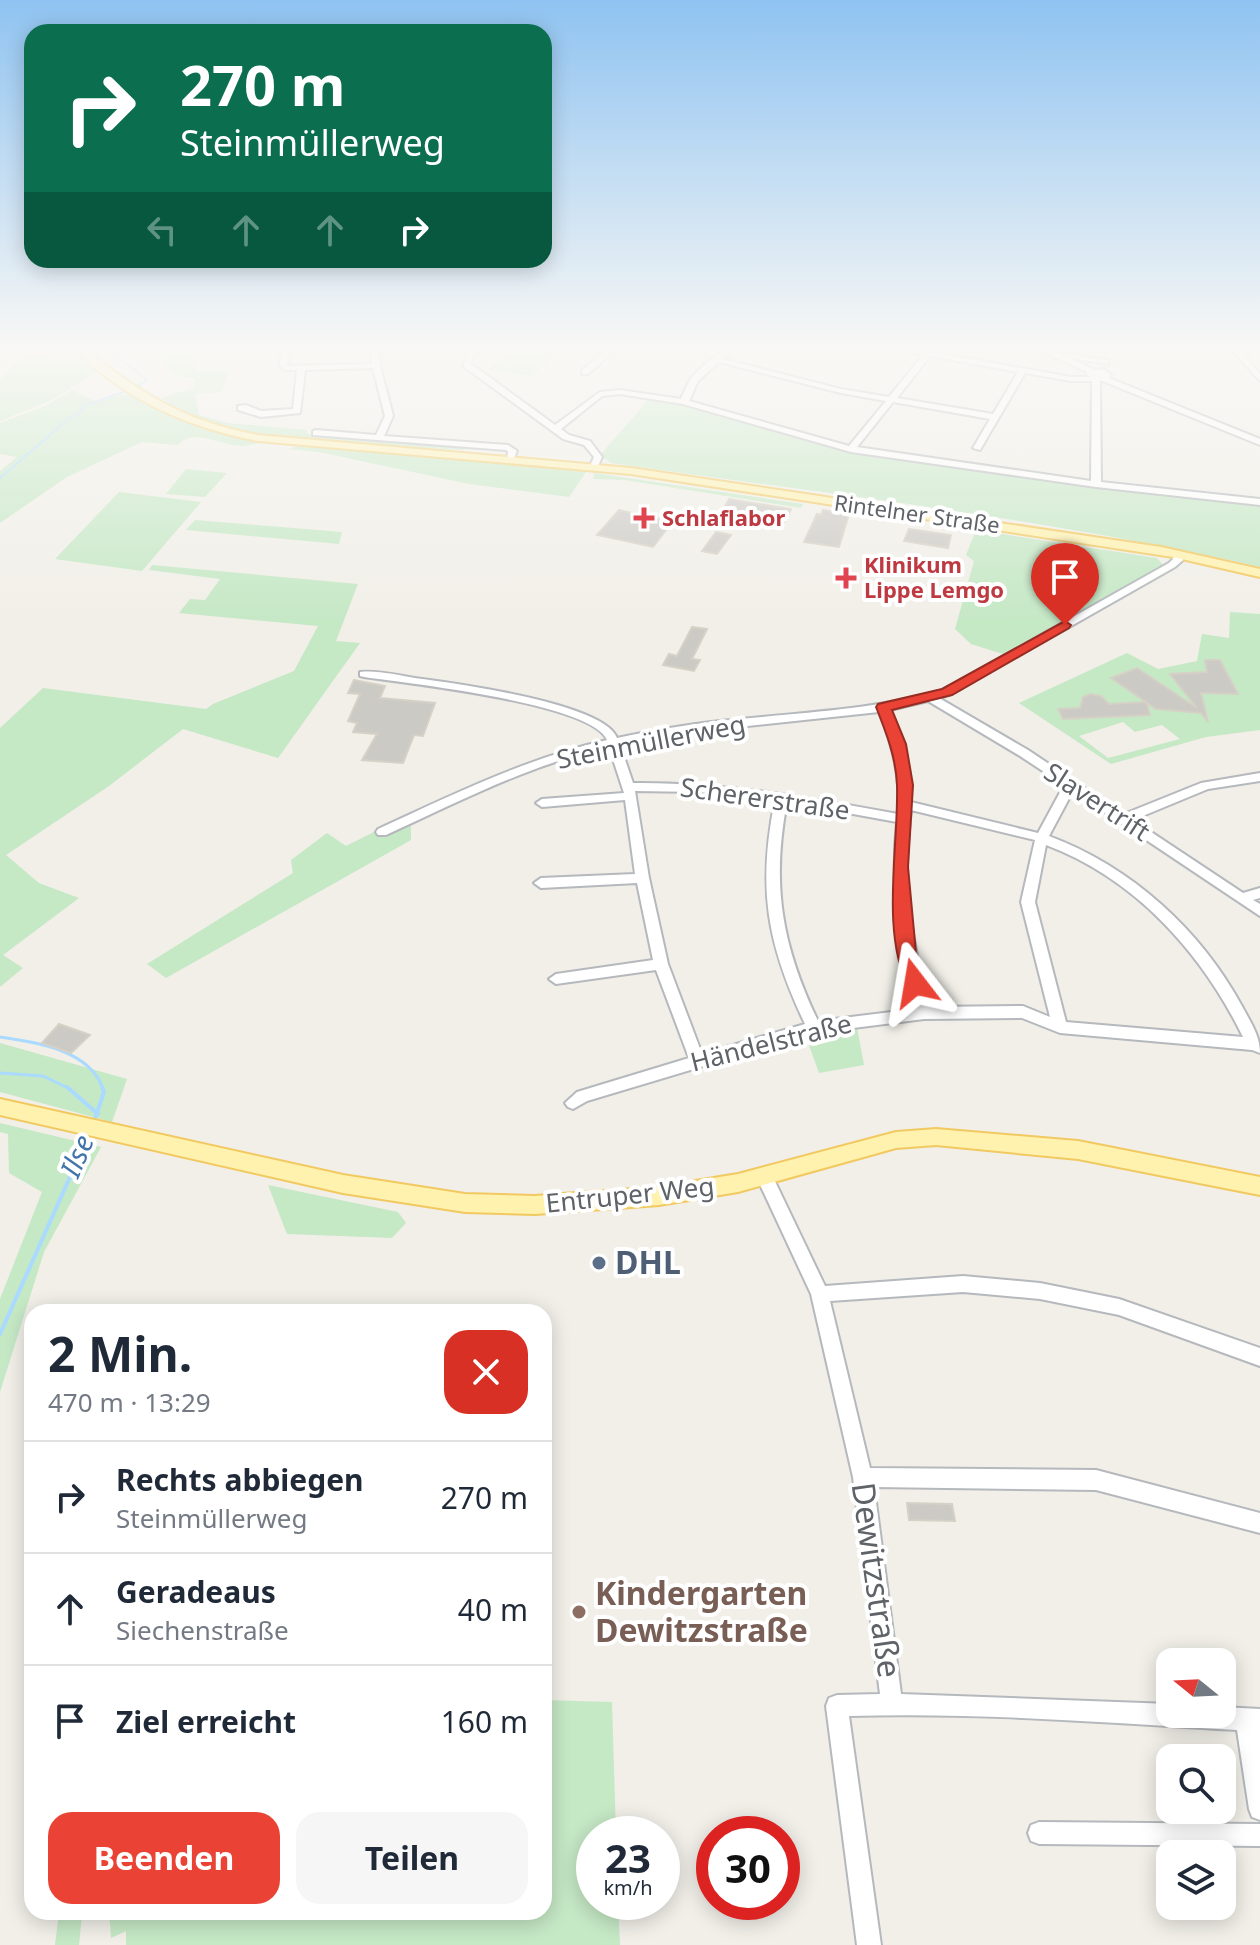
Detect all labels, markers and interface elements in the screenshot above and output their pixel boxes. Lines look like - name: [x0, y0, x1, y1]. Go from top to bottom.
- text: 270 m: [180, 46, 345, 122]
- icon: right: [48, 56, 152, 160]
- text: Steinmüllerweg: [180, 118, 445, 167]
- icon: left: [140, 208, 184, 252]
- icon: ahead: [224, 208, 268, 252]
- icon: ahead: [308, 208, 352, 252]
- icon: right: [392, 208, 436, 252]
- street label: Rintelner Straße: [832, 487, 1002, 539]
- place label: Schlaflabor: [662, 502, 786, 532]
- marker: Schlaflabor: [633, 507, 655, 529]
- pin: [1031, 543, 1099, 625]
- place label: Klinikum Lippe Lemgo: [864, 549, 1004, 604]
- icon: arrive: [1043, 555, 1087, 599]
- marker: Klinikum Lippe Lemgo: [835, 567, 857, 589]
- street label: Steinmüllerweg: [553, 705, 748, 777]
- street label: Slavertrift: [1038, 754, 1157, 849]
- street label: Schererstraße: [678, 768, 852, 828]
- position arrow: [873, 941, 957, 1025]
- street label: Händelstraße: [686, 1005, 855, 1079]
- water label: Ilse: [50, 1129, 102, 1183]
- street label: Entruper Weg: [544, 1167, 716, 1221]
- place label: DHL: [615, 1240, 681, 1283]
- marker: DHL: [590, 1254, 608, 1272]
- text: 2 Min.: [48, 1321, 192, 1386]
- button: close: [444, 1330, 528, 1414]
- text: 470 m · 13:29: [48, 1384, 211, 1420]
- text: Rechts abbiegen: [116, 1459, 364, 1500]
- icon: right: [48, 1475, 92, 1519]
- text: 270 m: [441, 1477, 528, 1518]
- street label: Dewitzstraße: [843, 1480, 912, 1680]
- text: Steinmüllerweg: [116, 1500, 307, 1536]
- text: Geradeaus: [116, 1571, 276, 1612]
- place label: Kindergarten Dewitzstraße: [595, 1571, 808, 1651]
- icon: ahead: [48, 1587, 92, 1631]
- text: 40 m: [458, 1589, 528, 1630]
- marker: Kindergarten Dewitzstraße: [570, 1603, 588, 1621]
- text: Siechenstraße: [116, 1612, 289, 1648]
- north arrow: [1156, 1648, 1236, 1728]
- map controls: [1156, 1648, 1236, 1920]
- icon: arrive: [48, 1699, 92, 1743]
- text: Ziel erreicht: [116, 1701, 296, 1742]
- text: 160 m: [441, 1701, 528, 1742]
- button: search: [1156, 1744, 1236, 1824]
- button: Beenden: [48, 1812, 280, 1904]
- button: Teilen: [296, 1812, 528, 1904]
- speed limit sign: 30: [696, 1816, 800, 1920]
- text: 23: [605, 1830, 651, 1885]
- button: layers: [1156, 1840, 1236, 1920]
- text: km/h: [603, 1874, 653, 1901]

